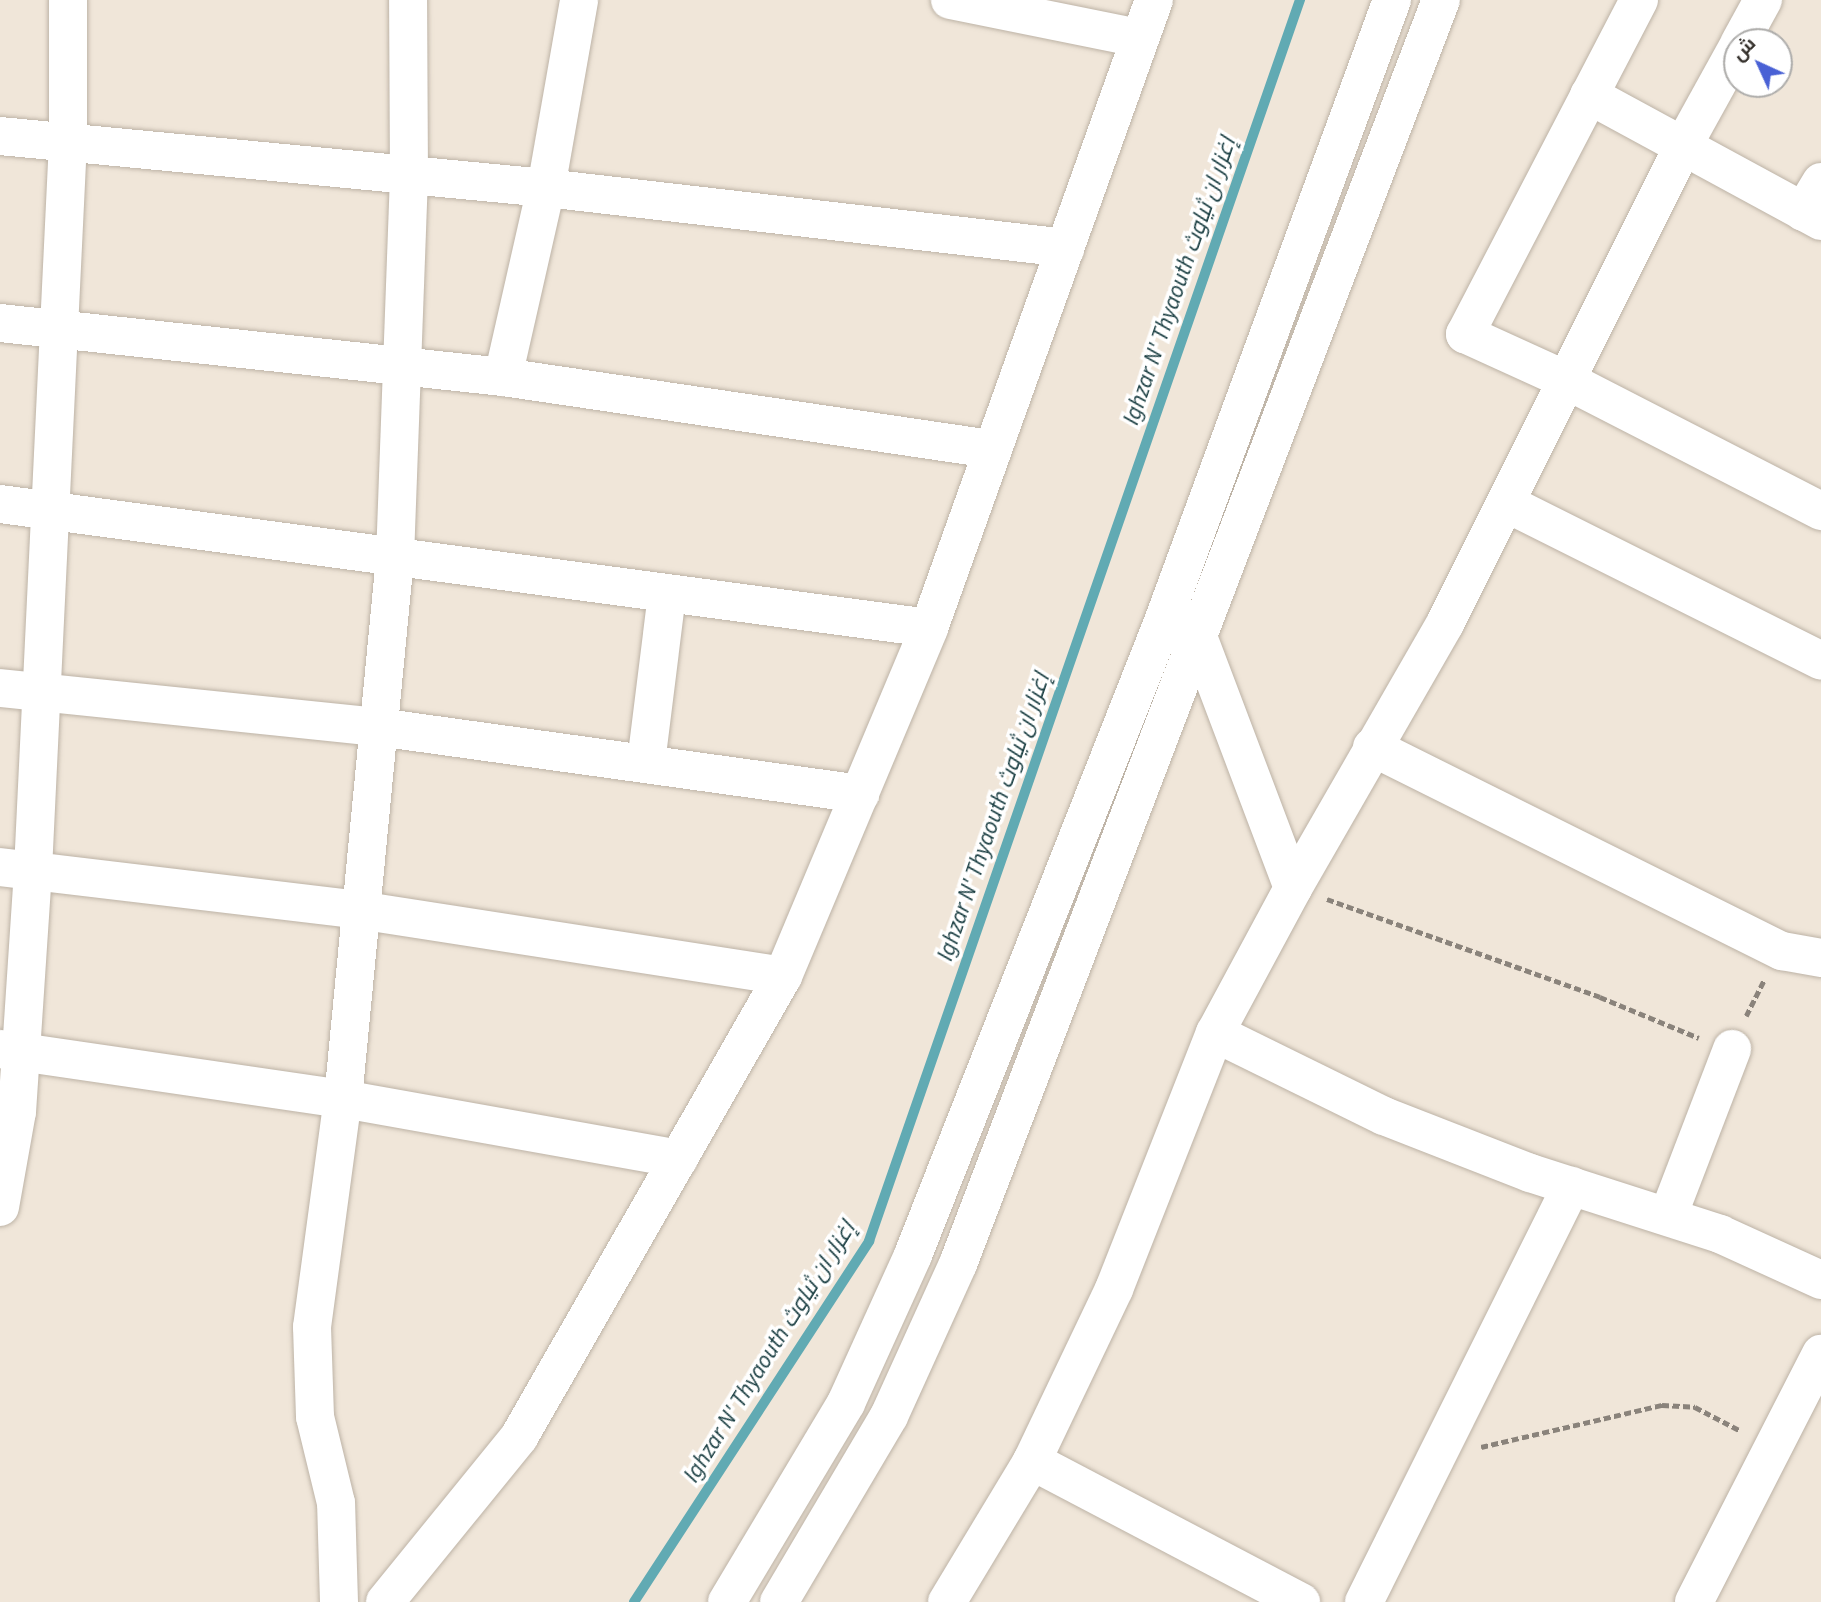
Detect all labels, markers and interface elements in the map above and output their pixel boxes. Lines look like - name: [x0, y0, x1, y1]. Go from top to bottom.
- north arrow: [1723, 28, 1793, 98]
- text: ش: [1726, 31, 1762, 67]
- water label: Ighzar N' Thyaouth إغزار ان ثياوث: [1118, 133, 1242, 429]
- water label: Ighzar N' Thyaouth إغزار ان ثياوث: [932, 669, 1056, 965]
- water label: Ighzar N' Thyaouth إغزار ان ثياوث: [678, 1216, 862, 1488]

